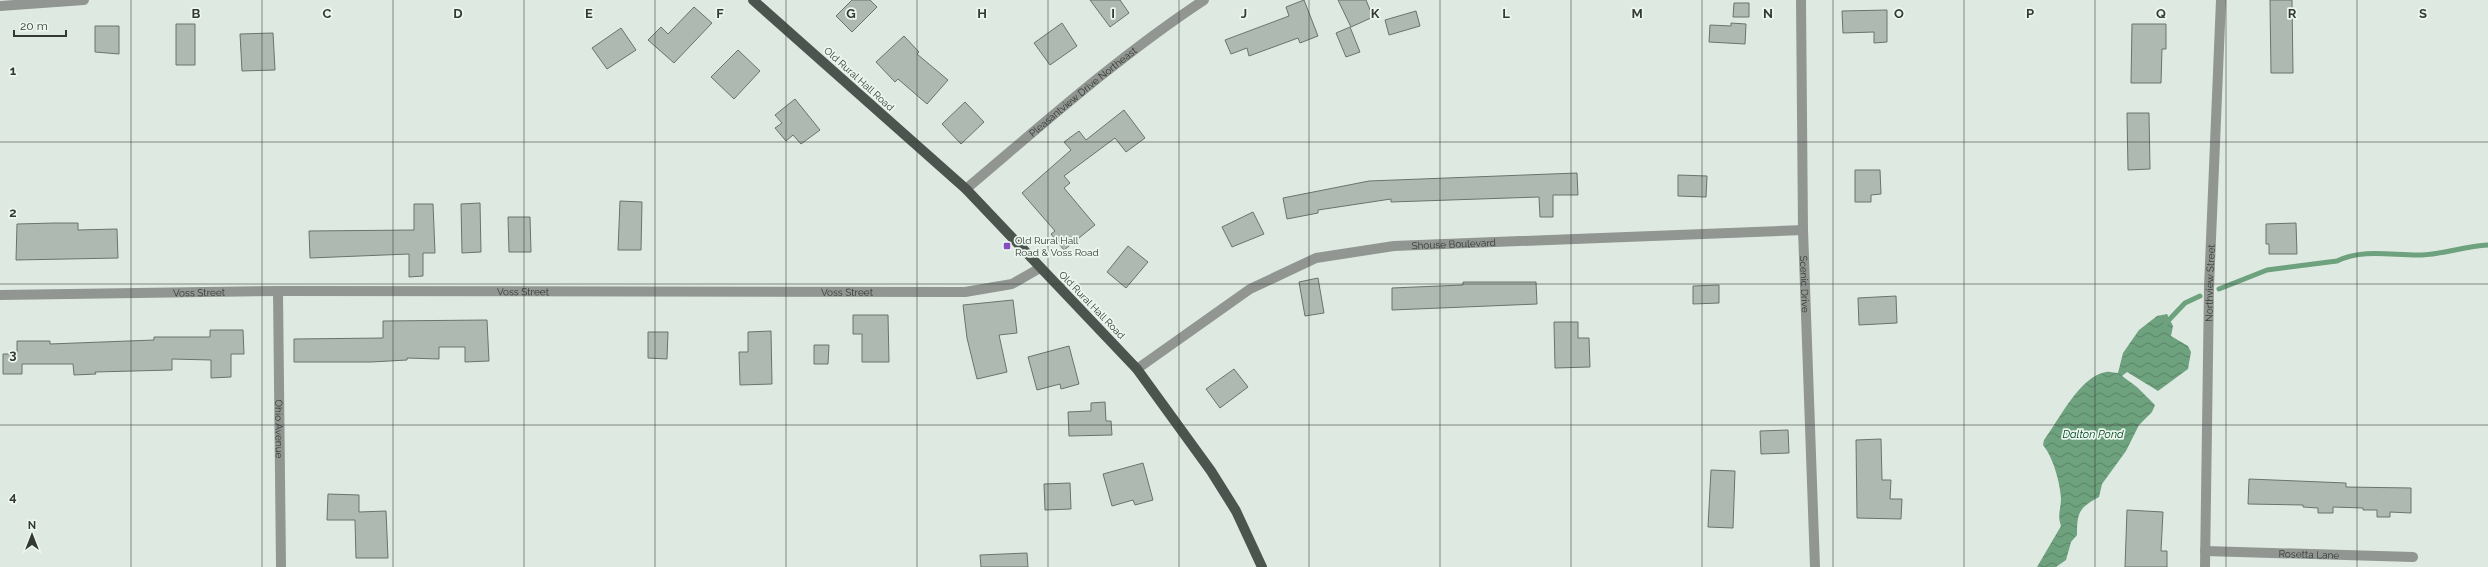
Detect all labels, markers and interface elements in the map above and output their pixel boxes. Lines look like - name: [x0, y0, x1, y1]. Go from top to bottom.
- text: B: [192, 6, 201, 21]
- text: C: [323, 6, 332, 21]
- text: D: [453, 6, 463, 21]
- text: E: [585, 6, 593, 21]
- text: F: [716, 6, 724, 21]
- text: G: [846, 6, 856, 21]
- text: H: [977, 6, 987, 21]
- text: I: [1111, 6, 1115, 21]
- text: J: [1241, 6, 1247, 21]
- text: K: [1371, 6, 1380, 21]
- text: L: [1502, 6, 1510, 21]
- text: M: [1631, 6, 1643, 21]
- text: N: [1763, 6, 1773, 21]
- text: O: [1894, 6, 1904, 21]
- text: P: [2026, 6, 2034, 21]
- text: Q: [2156, 6, 2166, 21]
- text: R: [2288, 6, 2297, 21]
- text: S: [2419, 6, 2427, 21]
- scale bar: [14, 12, 66, 38]
- text: 20 m: [20, 19, 48, 33]
- street label: Pleasantview Drive Northeast: [1027, 44, 1139, 139]
- street label: Old Rural Hall Road: [822, 45, 896, 113]
- text: 1: [10, 63, 17, 78]
- text: 2: [9, 205, 17, 220]
- place label: Old Rural Hall Road & Voss Road: [1015, 235, 1099, 258]
- street label: Shouse Boulevard: [1411, 237, 1496, 251]
- marker: Old Rural Hall Road & Voss Road: [1002, 241, 1012, 251]
- street label: Northview Street: [2203, 243, 2216, 322]
- street label: Scenic Drive: [1798, 255, 1811, 313]
- street label: Old Rural Hall Road: [1057, 269, 1127, 341]
- street label: Voss Street: [173, 286, 226, 298]
- street label: Voss Street: [497, 286, 550, 297]
- street label: Voss Street: [821, 286, 874, 297]
- text: 3: [9, 347, 17, 362]
- street label: Ohio Avenue: [274, 399, 285, 459]
- water label: Dalton Pond: [2062, 428, 2124, 441]
- text: 4: [9, 489, 17, 504]
- north arrow: [12, 515, 52, 555]
- text: N: [28, 519, 36, 532]
- street label: Rosetta Lane: [2278, 548, 2340, 560]

